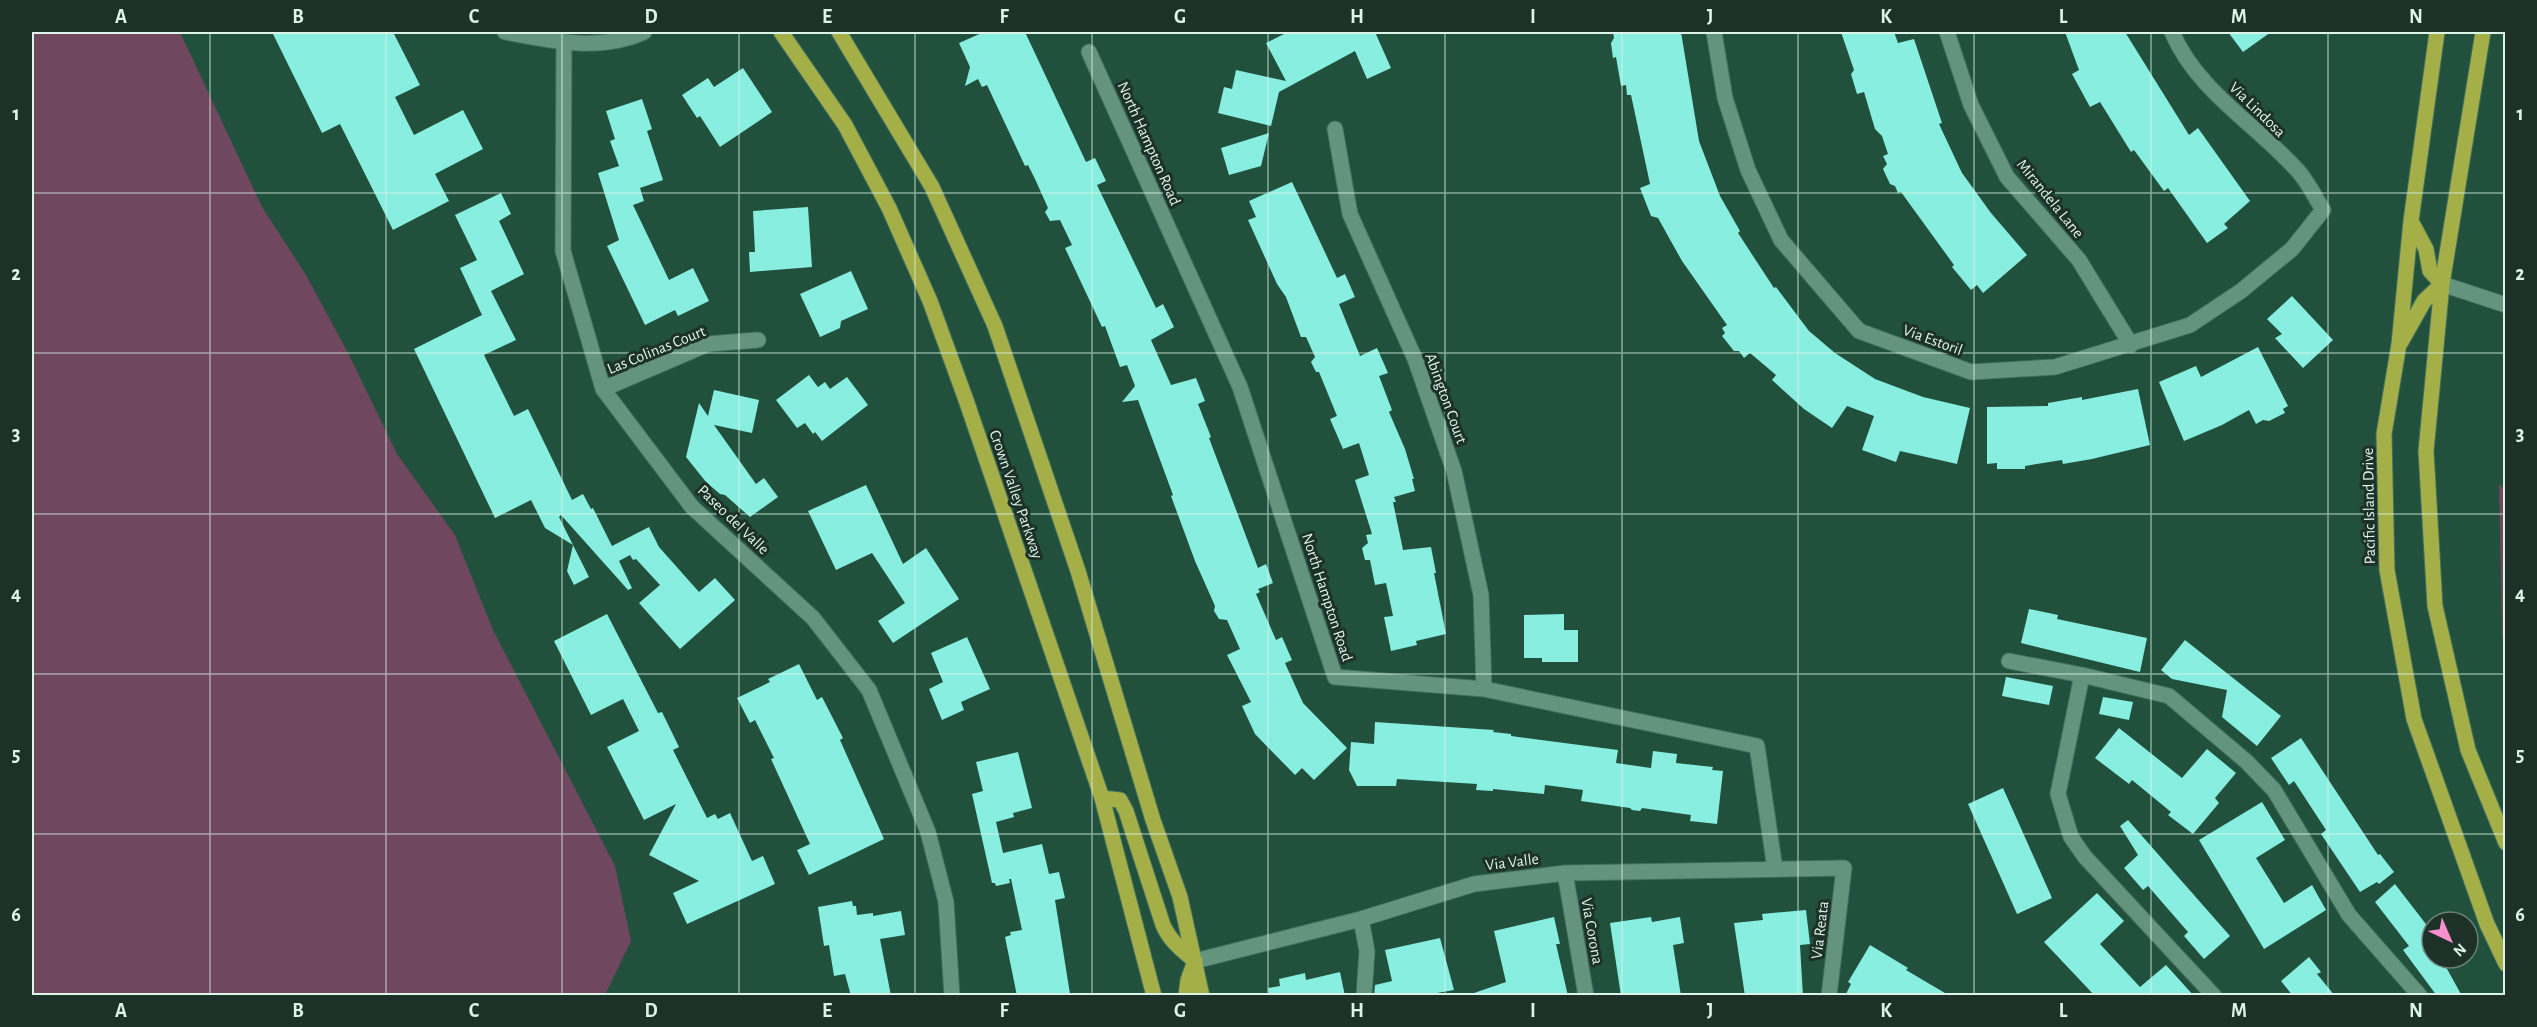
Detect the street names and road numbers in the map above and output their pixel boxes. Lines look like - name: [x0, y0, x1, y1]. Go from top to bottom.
- street label: North Hampton Road: [1115, 79, 1184, 208]
- street label: Via Lindosa: [2226, 79, 2288, 140]
- street label: Mirandela Lane: [2014, 156, 2087, 241]
- street label: Via Estoril: [1901, 322, 1965, 358]
- street label: Las Colinas Court: [605, 323, 708, 377]
- street label: Abington Court: [1422, 351, 1470, 446]
- street label: Crown Valley Parkway: [986, 428, 1046, 561]
- street label: Pacific Island Drive: [2360, 448, 2378, 564]
- street label: Paseo del Valle: [695, 482, 772, 557]
- street label: North Hampton Road: [1299, 531, 1355, 663]
- street label: Via Valle: [1484, 851, 1540, 873]
- street label: Via Corona: [1578, 897, 1606, 966]
- street label: Via Reata: [1808, 900, 1831, 960]

